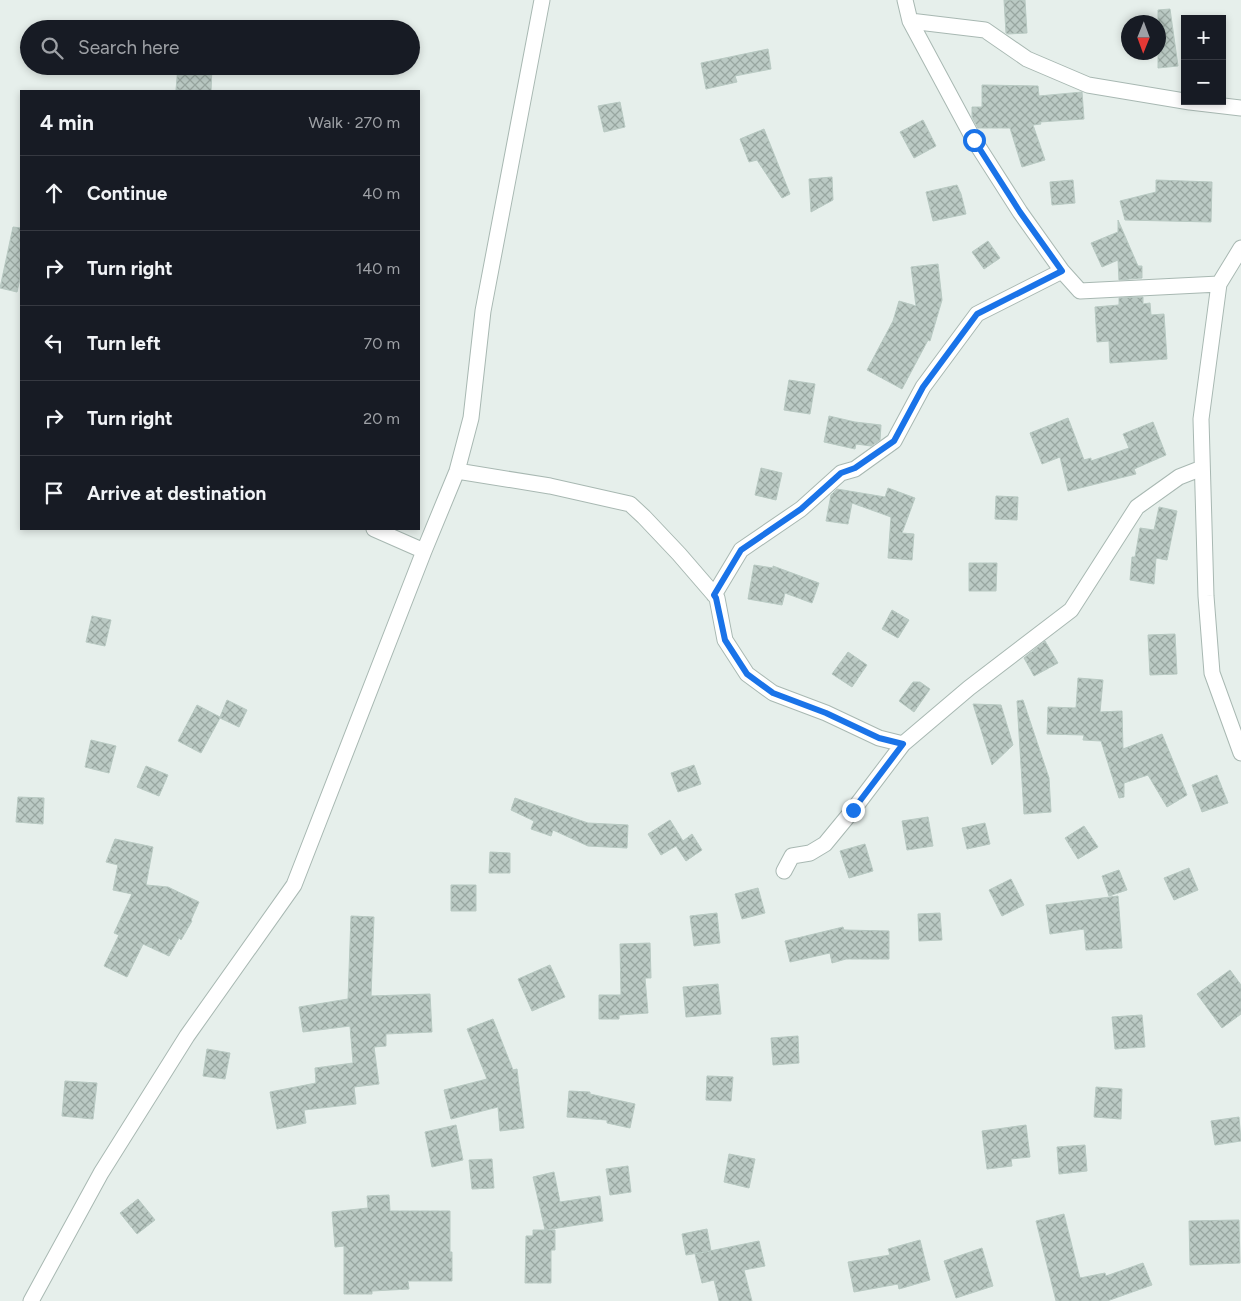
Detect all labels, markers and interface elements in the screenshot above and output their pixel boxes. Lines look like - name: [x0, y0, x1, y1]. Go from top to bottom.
- north arrow: [1121, 15, 1166, 60]
- map controls: [1181, 15, 1226, 105]
- button: +: [1181, 15, 1226, 60]
- search box: [20, 20, 420, 75]
- icon: search: [38, 34, 66, 62]
- text: Search here: [78, 36, 180, 59]
- button: −: [1181, 60, 1226, 105]
- text: 4 min: [40, 110, 94, 135]
- text: Walk · 270 m: [309, 113, 400, 132]
- route start: [963, 129, 986, 152]
- icon: ahead: [40, 179, 68, 207]
- text: Continue: [87, 182, 167, 205]
- text: 40 m: [362, 184, 400, 203]
- icon: right: [40, 254, 68, 282]
- text: Turn right: [87, 257, 173, 280]
- text: 140 m: [356, 259, 400, 278]
- icon: left: [40, 329, 68, 357]
- text: Turn left: [87, 332, 161, 355]
- text: 70 m: [364, 334, 400, 353]
- icon: right: [40, 404, 68, 432]
- text: Turn right: [87, 407, 173, 430]
- text: 20 m: [363, 409, 400, 428]
- icon: arrive: [40, 479, 68, 507]
- text: Arrive at destination: [87, 482, 266, 505]
- route end: [842, 799, 865, 822]

